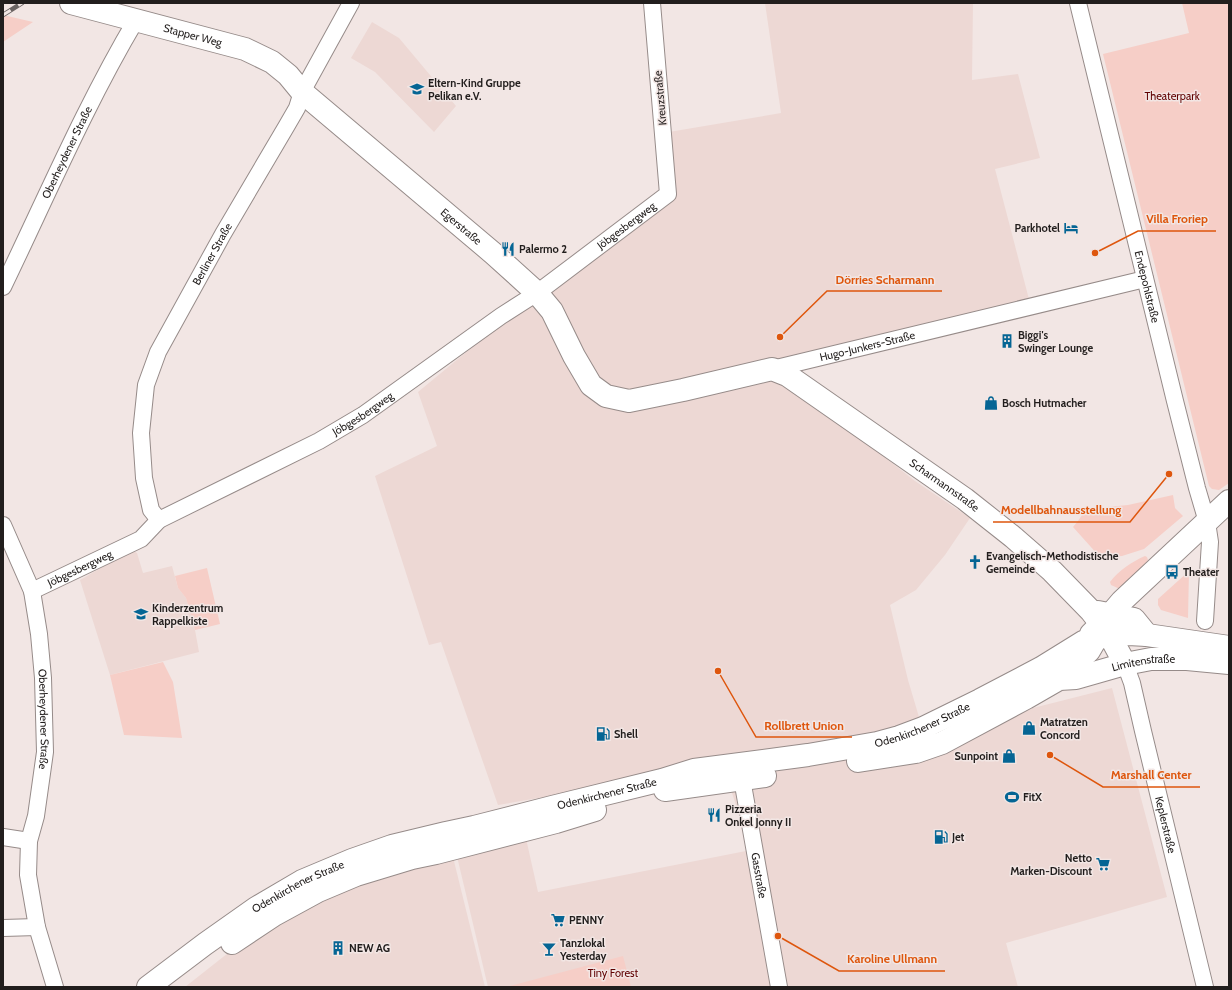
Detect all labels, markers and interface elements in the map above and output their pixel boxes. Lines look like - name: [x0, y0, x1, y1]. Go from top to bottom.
- street label: Stapper Weg: [162, 21, 224, 50]
- street label: Kreuzstraße: [651, 70, 669, 126]
- place label: Eltern-Kind Gruppe Pelikan e.V.: [428, 76, 521, 103]
- school or university icon: Eltern-Kind Gruppe Pelikan e.V.: [409, 81, 425, 97]
- park label: Theaterpark: [1144, 89, 1200, 103]
- street label: Oberheydener Straße: [39, 104, 95, 201]
- street label: Jöbgesbergweg: [593, 198, 659, 253]
- street label: Egerstraße: [438, 205, 485, 248]
- callout: Villa Froriep: [1138, 207, 1216, 231]
- text: Villa Froriep: [1146, 211, 1208, 226]
- street label: Berliner Straße: [189, 220, 235, 288]
- hotel icon: Parkhotel: [1063, 220, 1079, 236]
- place label: Parkhotel: [1015, 221, 1060, 235]
- restaurant icon: Palermo 2: [500, 241, 516, 257]
- place label: Palermo 2: [519, 242, 567, 256]
- street label: Endepohlstraße: [1132, 249, 1163, 324]
- callout: Dörries Scharmann: [827, 267, 942, 291]
- text: Dörries Scharmann: [836, 272, 934, 287]
- street label: Hugo-Junkers-Straße: [818, 328, 917, 364]
- place label: Biggi's Swinger Lounge: [1018, 328, 1094, 355]
- building icon: Biggi's Swinger Lounge: [999, 333, 1015, 349]
- street label: Jöbgesbergweg: [329, 388, 396, 439]
- shop icon: Bosch Hutmacher: [983, 395, 999, 411]
- place label: Bosch Hutmacher: [1002, 396, 1087, 410]
- street label: Scharmannstraße: [907, 456, 982, 515]
- callout: Modellbahnausstellung: [993, 498, 1130, 522]
- text: Modellbahnausstellung: [1001, 502, 1121, 517]
- street label: Jöbgesbergweg: [44, 547, 115, 590]
- place label: Evangelisch-Methodistische Gemeinde: [986, 549, 1119, 576]
- church icon: Evangelisch-Methodistische Gemeinde: [967, 554, 983, 570]
- bus stop icon: Theater: [1164, 564, 1180, 580]
- place label: Theater: [1183, 565, 1220, 579]
- place label: Kinderzentrum Rappelkiste: [152, 601, 223, 628]
- school or university icon: Kinderzentrum Rappelkiste: [133, 606, 149, 622]
- street label: Limitenstraße: [1110, 652, 1175, 674]
- street label: Oberheydener Straße: [35, 668, 52, 771]
- street label: Odenkirchener Straße: [873, 699, 972, 750]
- callout: Rollbrett Union: [756, 713, 852, 737]
- place label: Matratzen Concord: [1040, 715, 1088, 742]
- text: Rollbrett Union: [764, 718, 844, 733]
- shop icon: Matratzen Concord: [1021, 720, 1037, 736]
- fuel station icon: Shell: [595, 726, 611, 742]
- place label: Shell: [614, 727, 638, 741]
- shop icon: Sunpoint: [1001, 748, 1017, 764]
- place label: Sunpoint: [955, 749, 998, 763]
- callout: Marshall Center: [1103, 763, 1200, 787]
- text: Marshall Center: [1111, 767, 1191, 782]
- street label: Odenkirchener Straße: [556, 774, 658, 812]
- sports icon: FitX: [1004, 789, 1020, 805]
- place label: FitX: [1023, 790, 1042, 804]
- street label: Keplerstraße: [1152, 795, 1179, 855]
- place label: Pizzeria Onkel Jonny II: [725, 802, 791, 829]
- restaurant icon: Pizzeria Onkel Jonny II: [706, 807, 722, 823]
- fuel station icon: Jet: [933, 829, 949, 845]
- place label: Jet: [951, 830, 965, 844]
- street label: Gasstraße: [748, 851, 770, 900]
- place label: Netto Marken-Discount: [1010, 851, 1092, 878]
- supermarket icon: Netto Marken-Discount: [1095, 856, 1111, 872]
- street label: Odenkirchener Straße: [249, 857, 346, 916]
- supermarket icon: PENNY: [550, 912, 566, 928]
- place label: PENNY: [569, 913, 604, 927]
- place label: Tanzlokal Yesterday: [559, 936, 607, 963]
- building icon: NEW AG: [330, 940, 346, 956]
- place label: NEW AG: [349, 941, 390, 955]
- bar icon: Tanzlokal Yesterday: [541, 941, 557, 957]
- callout: Karoline Ullmann: [839, 947, 945, 971]
- text: Karoline Ullmann: [847, 951, 937, 966]
- park label: Tiny Forest: [588, 966, 639, 980]

